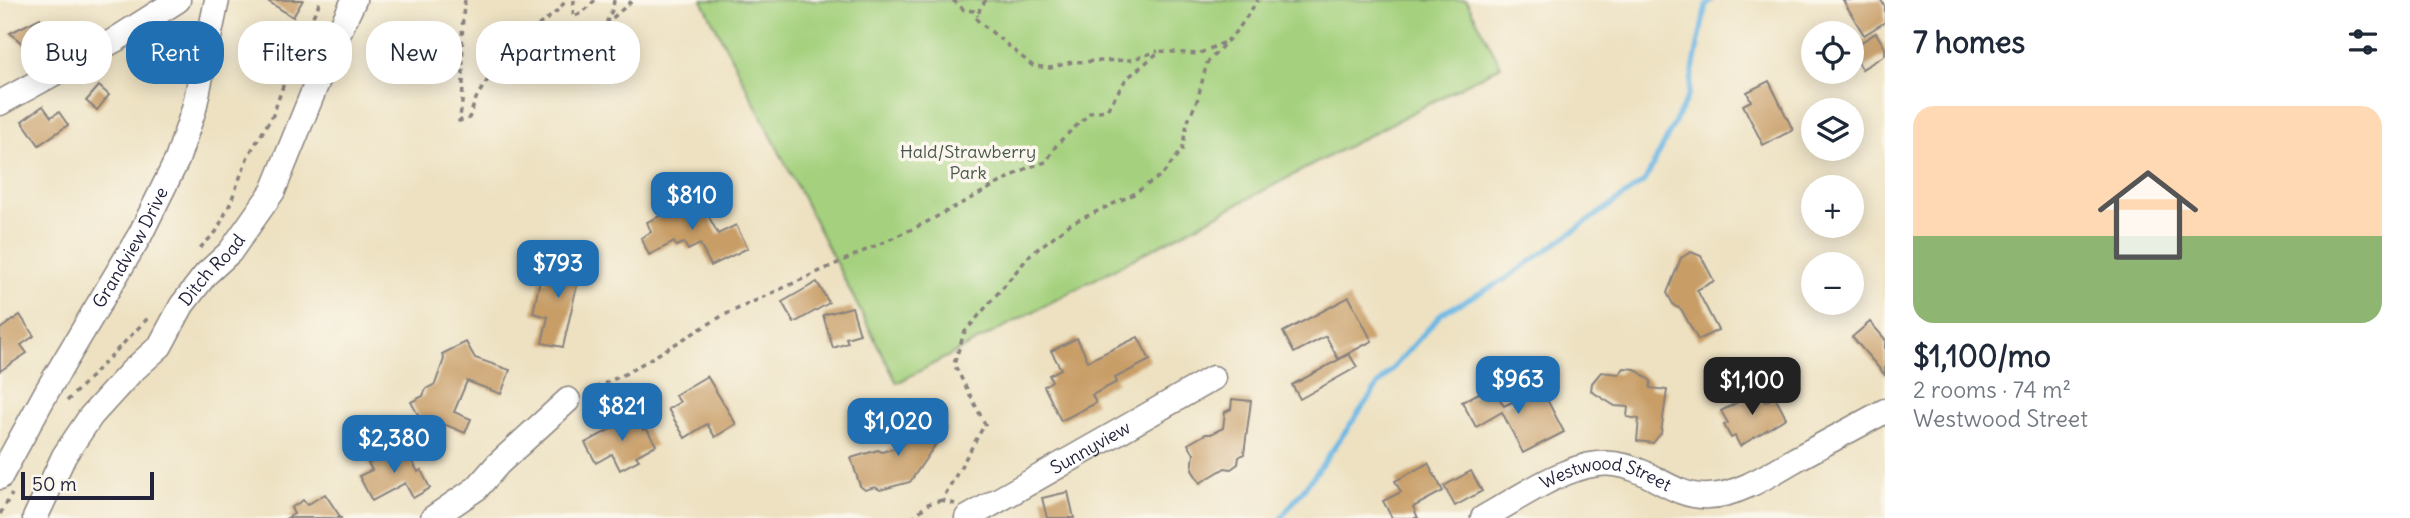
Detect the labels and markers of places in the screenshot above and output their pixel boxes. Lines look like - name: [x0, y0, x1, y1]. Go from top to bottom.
- pin: $810: [651, 173, 733, 232]
- pin: $793: [517, 240, 599, 300]
- pin: $963: [1477, 356, 1559, 416]
- pin: $1,100: [1695, 358, 1809, 417]
- pin: $821: [581, 384, 663, 443]
- pin: $1,020: [841, 398, 955, 458]
- pin: $2,380: [337, 416, 451, 475]

